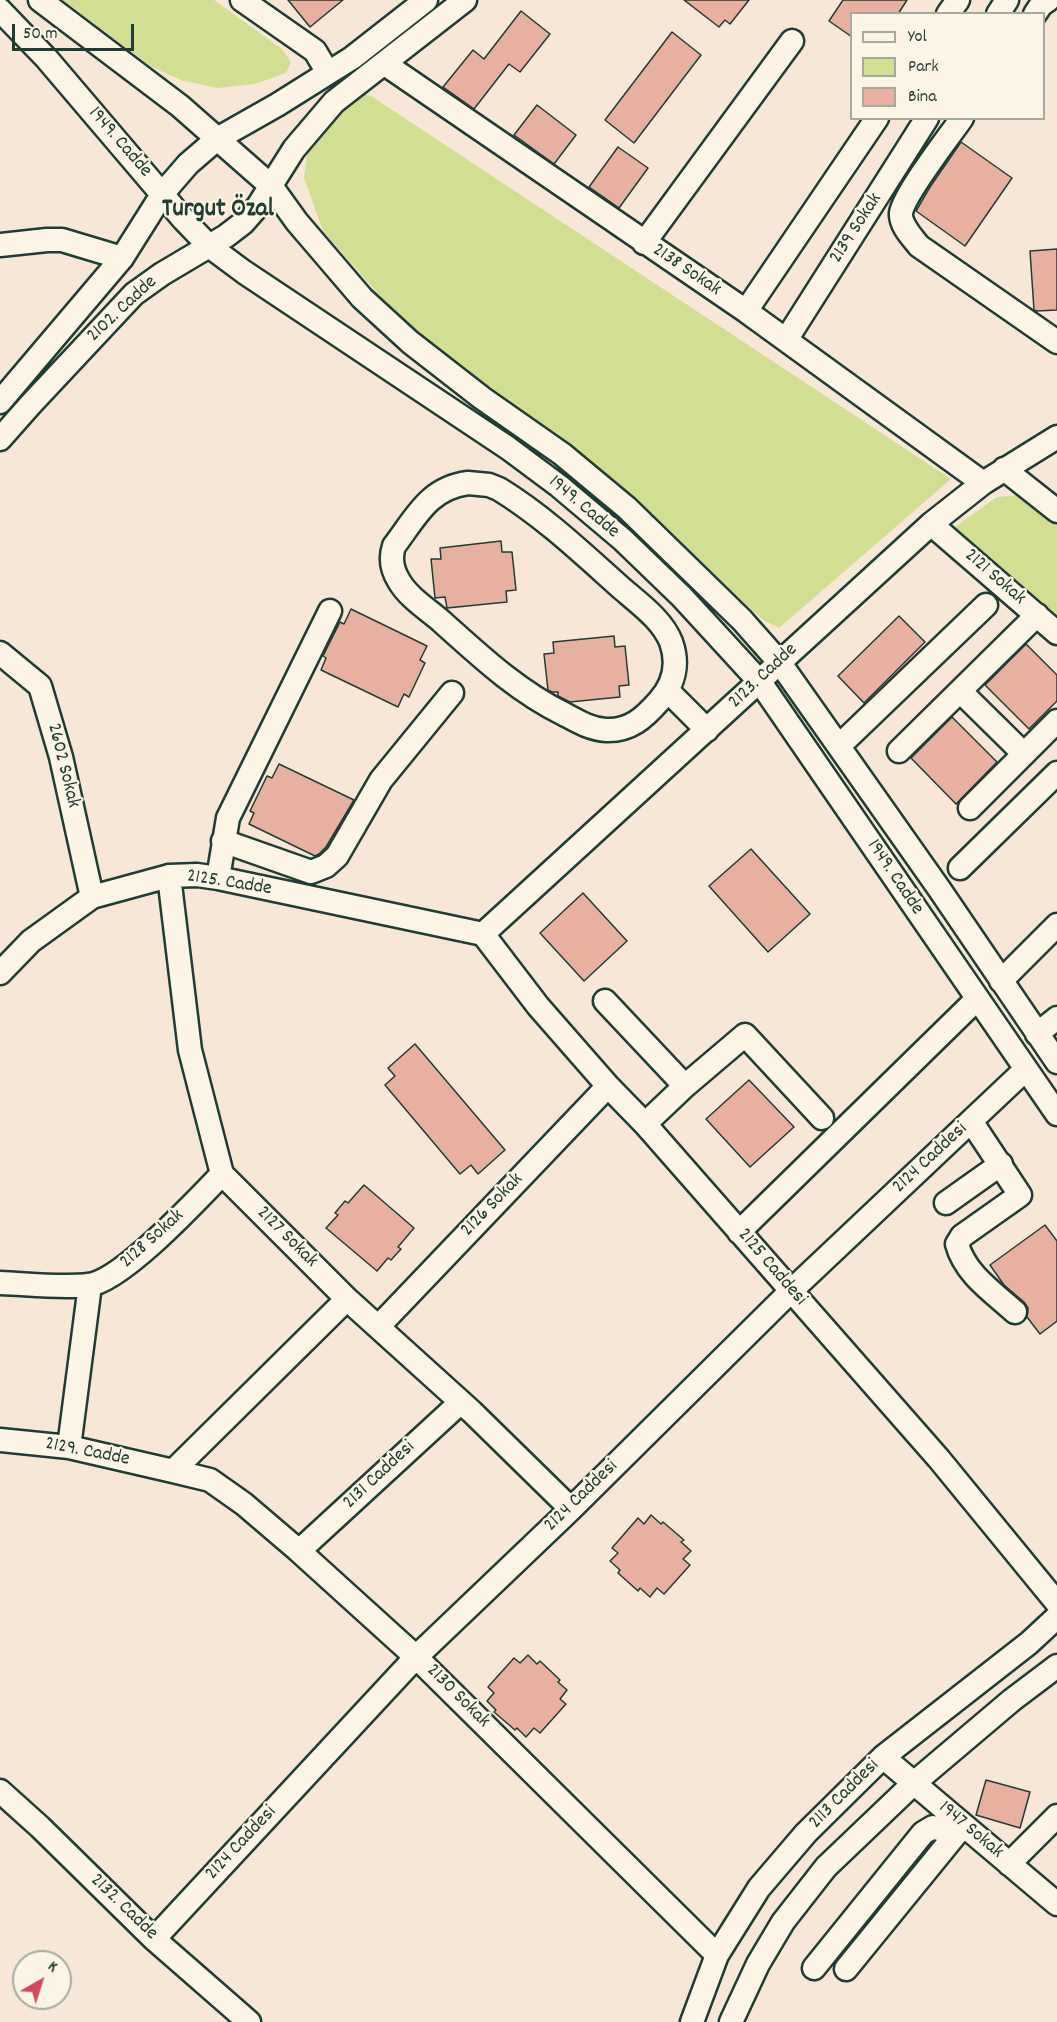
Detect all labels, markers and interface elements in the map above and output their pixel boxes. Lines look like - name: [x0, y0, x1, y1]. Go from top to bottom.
- scale bar: [15, 12, 136, 50]
- legend: [850, 12, 1045, 120]
- text: 50 m: [23, 22, 58, 47]
- text: Yol: [908, 25, 927, 50]
- text: Park: [908, 55, 939, 80]
- text: Bina: [908, 85, 937, 110]
- street label: 1949. Cadde: [82, 103, 156, 183]
- street label: 2139 Sokak: [825, 189, 889, 269]
- district label: Turgut Özal: [162, 195, 274, 227]
- street label: 2138 Sokak: [647, 239, 725, 303]
- street label: 2102. Cadde: [83, 271, 163, 349]
- street label: 1949. Cadde: [542, 471, 624, 545]
- street label: 2121 Sokak: [958, 545, 1030, 611]
- street label: 2123. Cadde: [725, 639, 803, 715]
- street label: 2602 Sokak: [40, 721, 84, 811]
- street label: 1949. Cadde: [860, 836, 928, 920]
- street label: 2125. Cadde: [185, 865, 273, 903]
- street label: 2124 Caddesi: [889, 1118, 973, 1200]
- street label: 2126 Sokak: [457, 1169, 529, 1243]
- street label: 2127 Sokak: [250, 1202, 322, 1274]
- street label: 2128 Sokak: [116, 1205, 190, 1275]
- street label: 2125 Caddesi: [731, 1224, 811, 1312]
- street label: 2129. Cadde: [43, 1433, 131, 1473]
- street label: 2131 Caddesi: [339, 1437, 421, 1515]
- street label: 2124 Caddesi: [540, 1456, 624, 1538]
- street label: 2130 Sokak: [420, 1660, 494, 1734]
- street label: 2113 Caddesi: [805, 1755, 885, 1835]
- street label: 1947 Sokak: [933, 1797, 1007, 1865]
- street label: 2124 Caddesi: [201, 1802, 283, 1886]
- street label: 2132. Cadde: [84, 1870, 162, 1946]
- north arrow: [12, 1950, 72, 2010]
- text: K: [42, 1956, 62, 1978]

